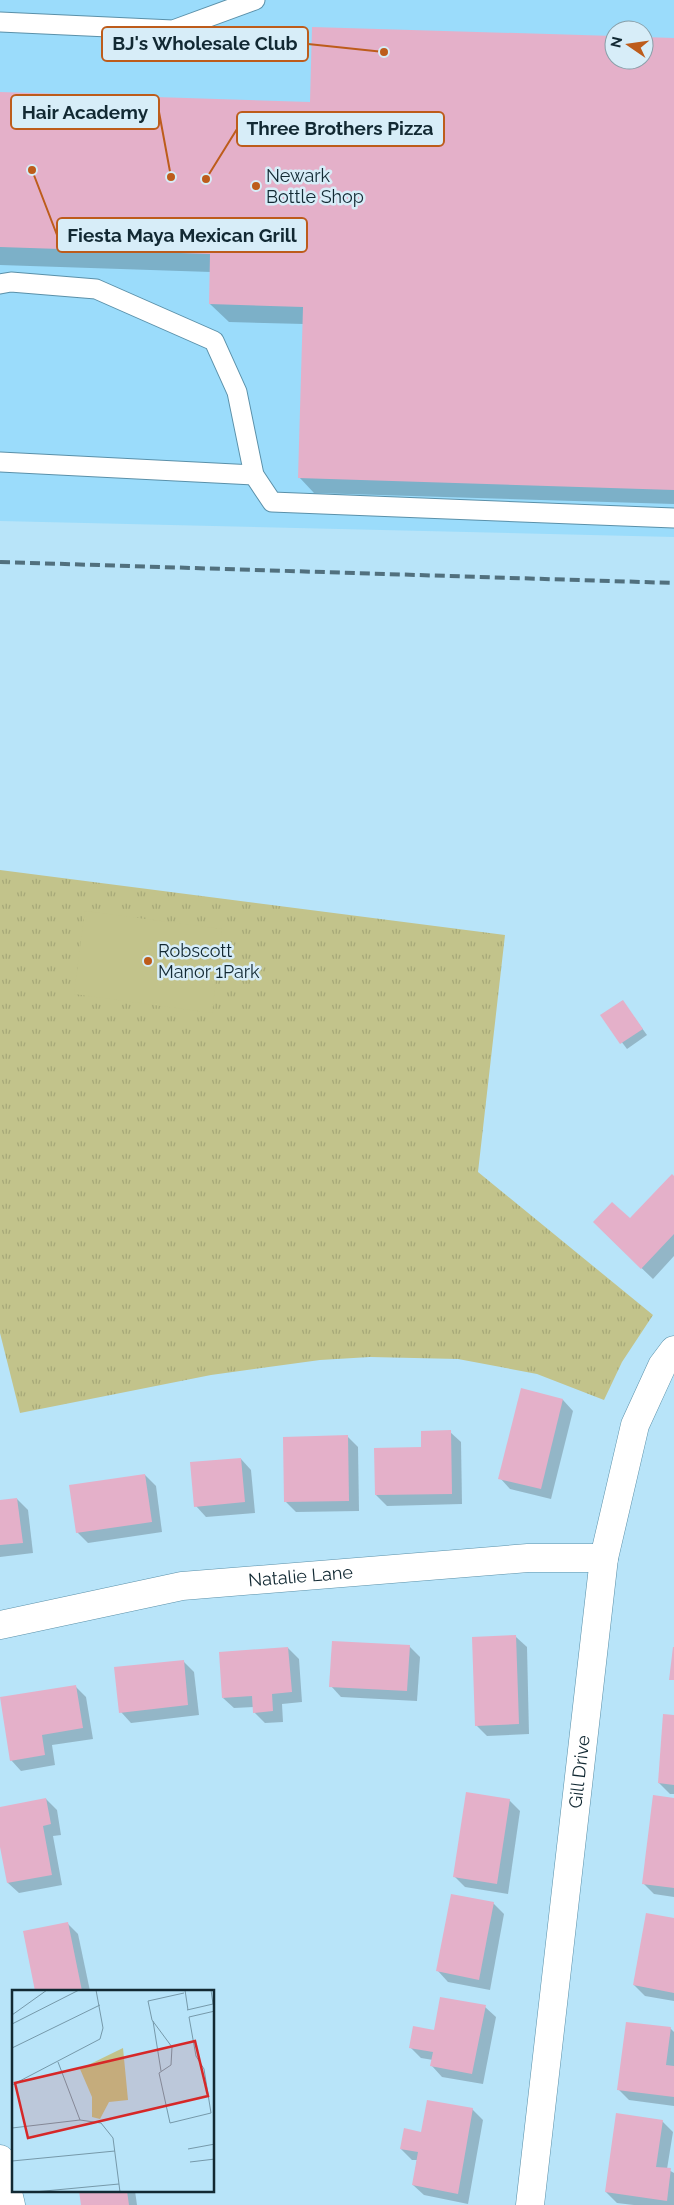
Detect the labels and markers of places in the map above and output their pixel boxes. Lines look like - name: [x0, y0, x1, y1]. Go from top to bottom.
- callout: BJ's Wholesale Club: [102, 27, 308, 61]
- callout: Hair Academy: [11, 95, 159, 129]
- callout: Three Brothers Pizza: [237, 112, 444, 146]
- place label: Newark Bottle Shop: [266, 165, 364, 207]
- marker: Newark Bottle Shop: [250, 180, 262, 192]
- callout: Fiesta Maya Mexican Grill: [57, 218, 307, 252]
- place label: Robscott Manor 1Park: [158, 940, 260, 982]
- marker: Robscott Manor 1Park: [142, 955, 154, 967]

